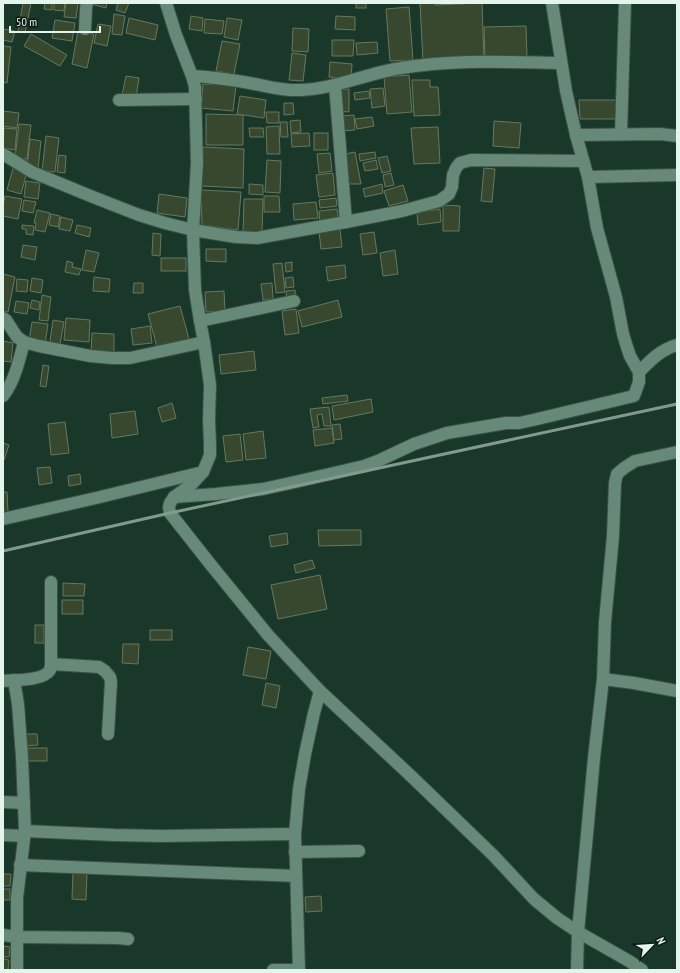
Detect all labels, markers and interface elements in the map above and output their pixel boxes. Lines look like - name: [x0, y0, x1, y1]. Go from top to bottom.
- scale bar: [10, 8, 100, 34]
- text: 50 m: [16, 14, 37, 29]
- north arrow: [632, 925, 672, 965]
- text: N: [653, 935, 669, 946]

